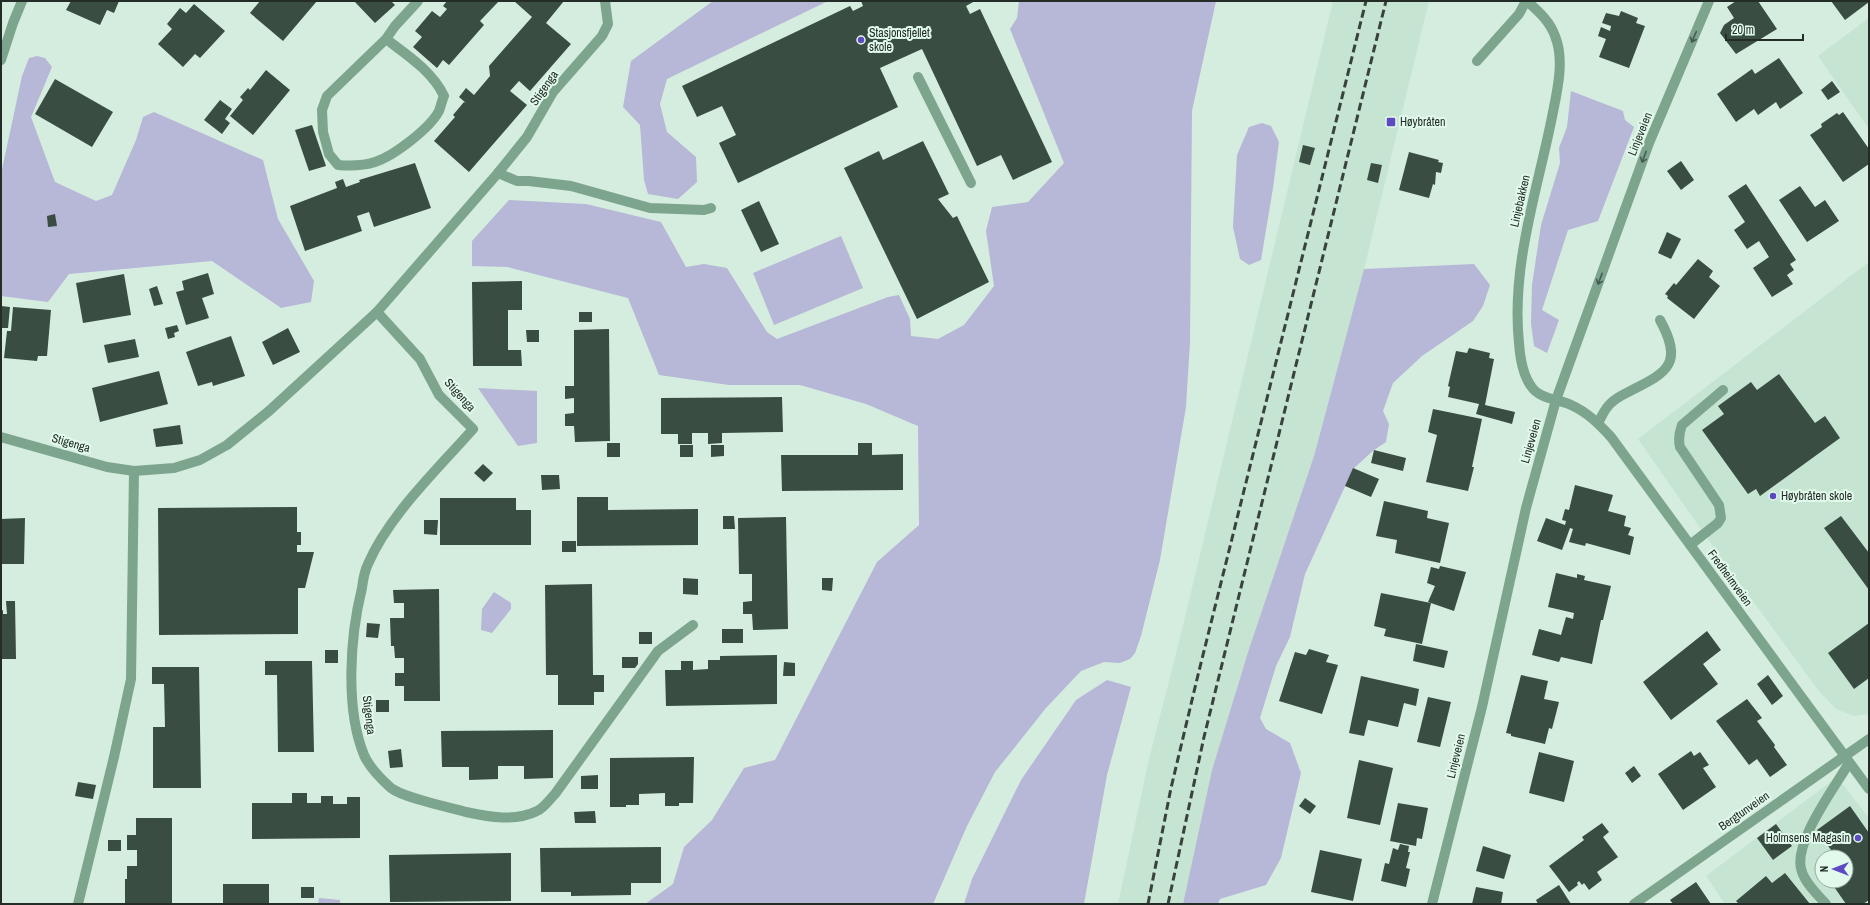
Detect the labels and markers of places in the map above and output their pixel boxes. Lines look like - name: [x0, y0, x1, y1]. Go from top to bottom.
- place label: Stasjonsfjellet skole: [869, 25, 930, 55]
- marker: Stasjonsfjellet skole: [856, 35, 866, 45]
- place label: Høybråten: [1400, 114, 1445, 130]
- marker: Høybråten: [1385, 116, 1397, 128]
- place label: Høybråten skole: [1781, 488, 1852, 504]
- marker: Høybråten skole: [1768, 491, 1778, 501]
- place label: Holmsens Magasin: [1766, 830, 1850, 846]
- marker: Holmsens Magasin: [1853, 833, 1863, 843]

